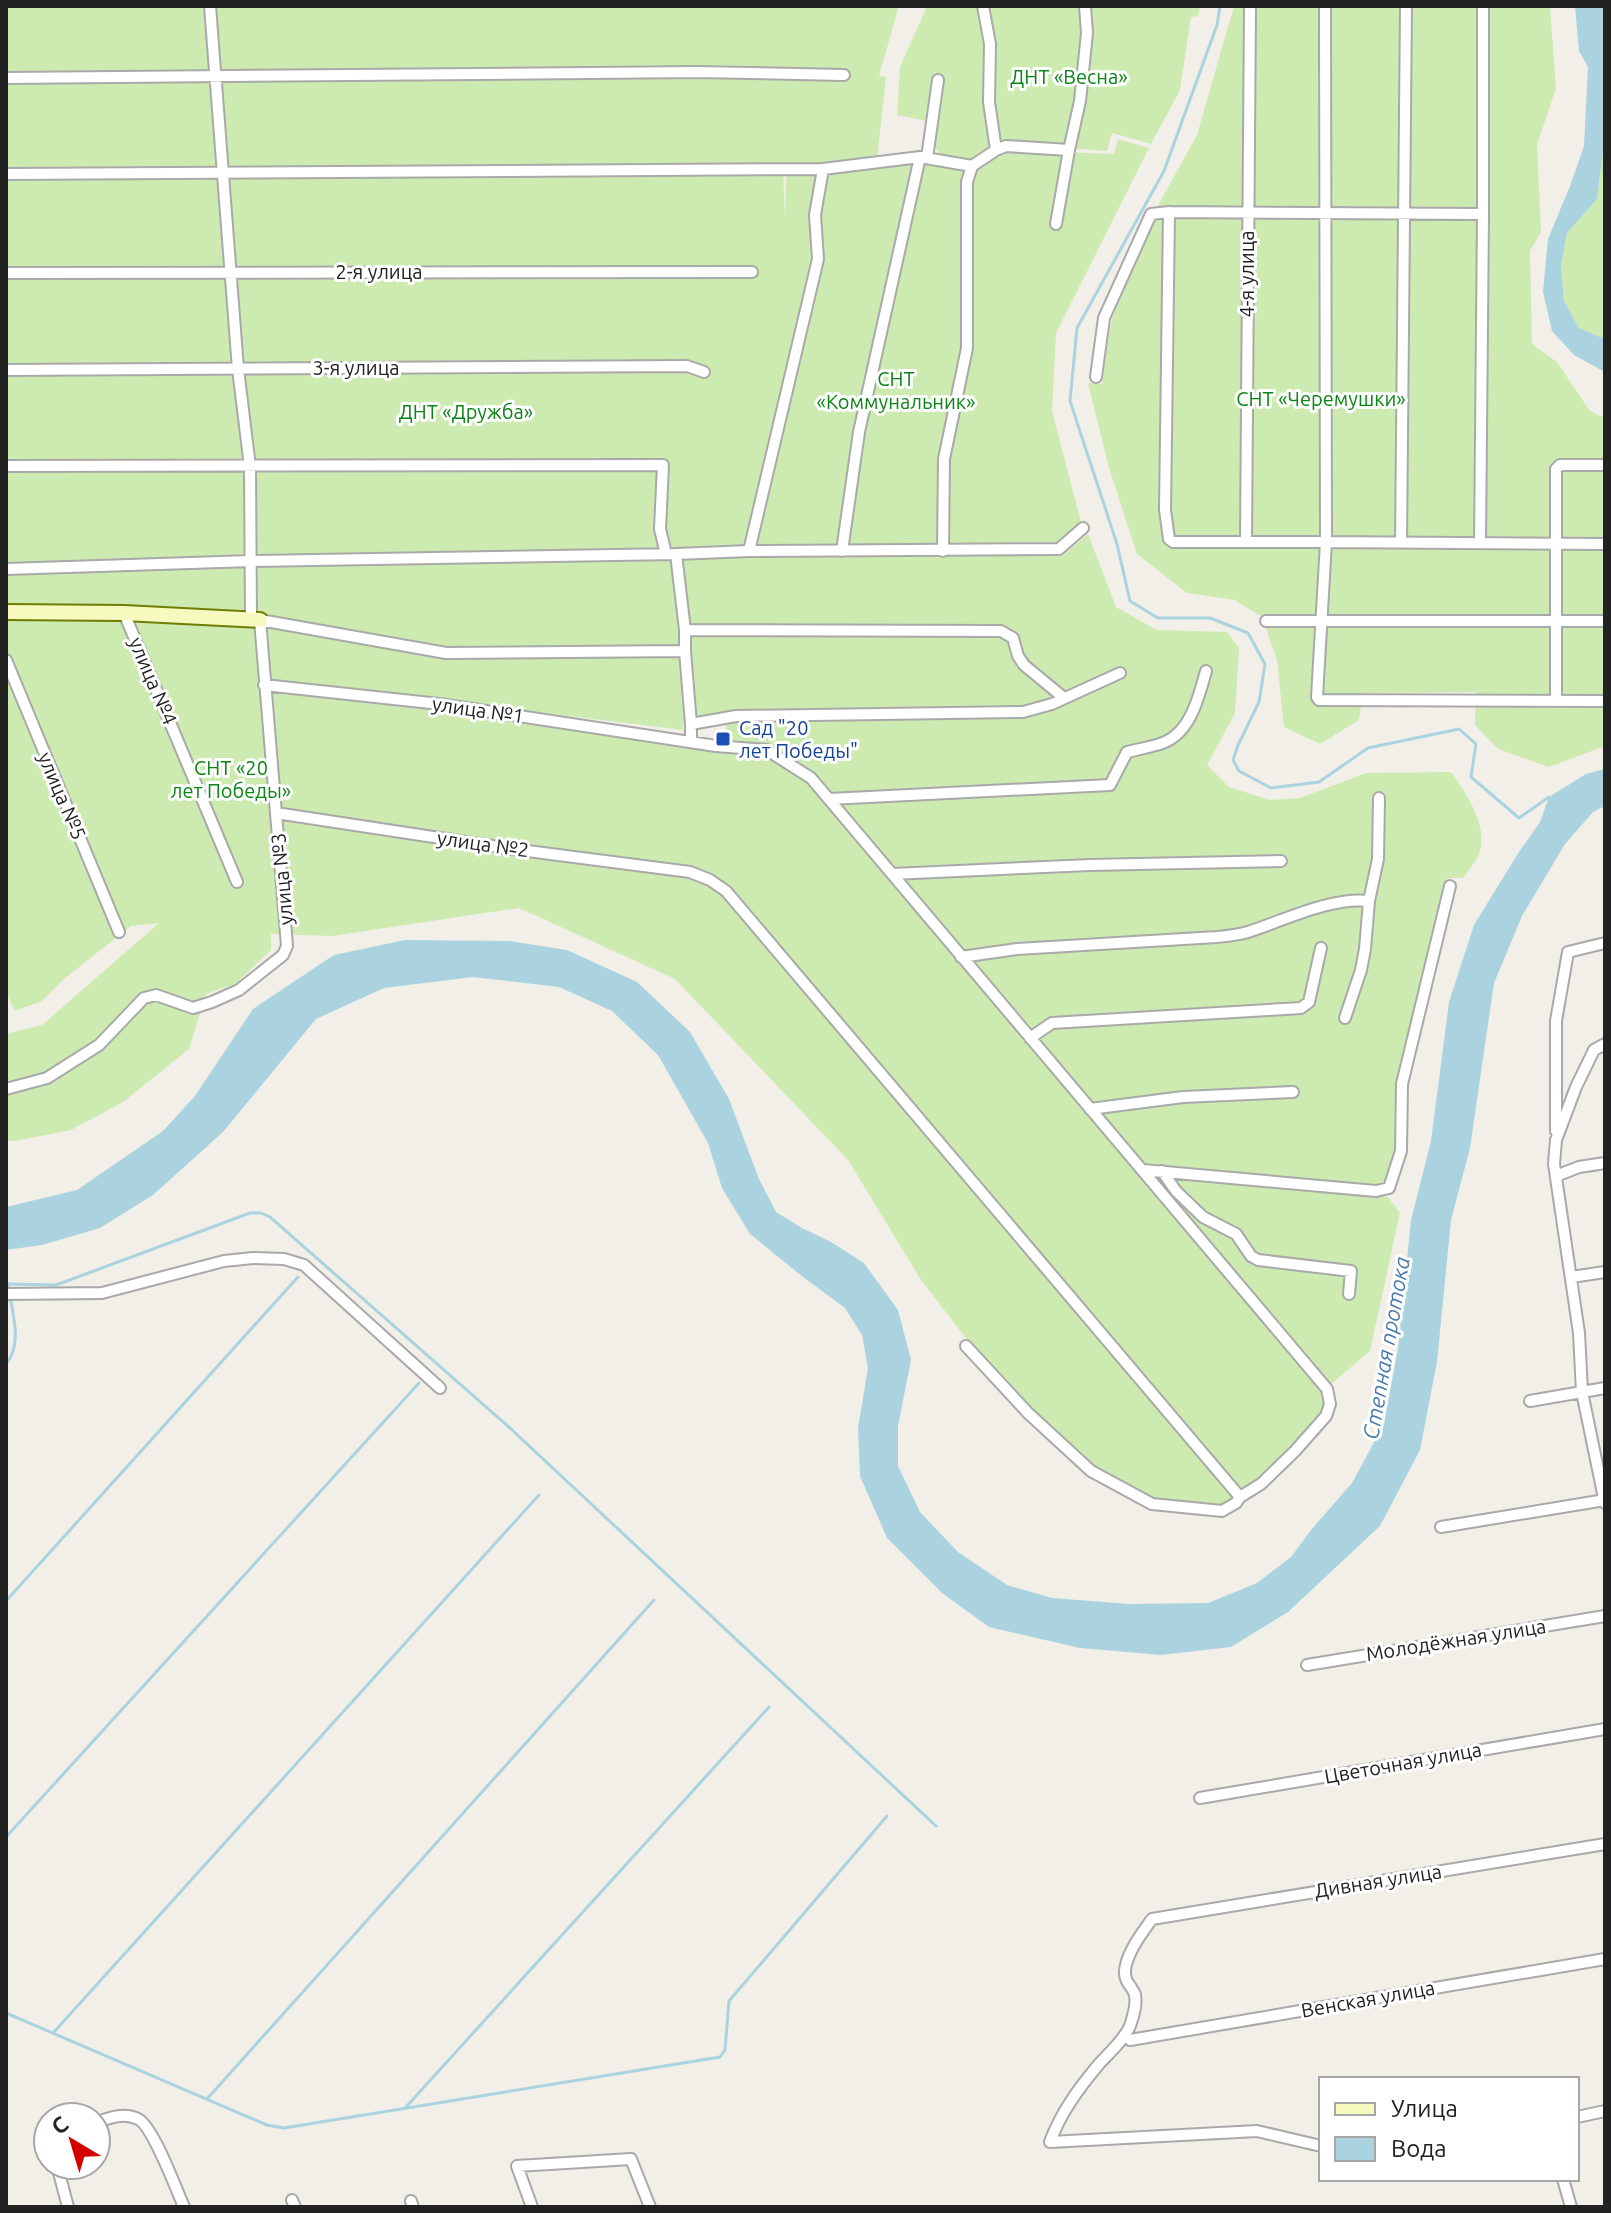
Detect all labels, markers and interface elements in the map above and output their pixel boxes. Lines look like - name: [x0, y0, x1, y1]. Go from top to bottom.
- park label: ДНТ «Весна»: [1010, 65, 1128, 88]
- street label: 4-я улица: [1235, 230, 1258, 318]
- street label: 2-я улица: [335, 260, 423, 283]
- street label: 3-я улица: [312, 356, 400, 379]
- park label: СНТ «Коммунальник»: [817, 367, 975, 413]
- park label: СНТ «Черемушки»: [1236, 387, 1406, 410]
- park label: ДНТ «Дружба»: [399, 400, 533, 423]
- street label: улица №4: [125, 634, 182, 728]
- street label: улица №1: [431, 692, 526, 727]
- place label: Сад "20 лет Победы": [739, 716, 858, 762]
- marker: Сад "20 лет Победы": [714, 730, 732, 748]
- street label: улица №5: [34, 749, 91, 843]
- park label: СНТ «20 лет Победы»: [171, 756, 291, 802]
- street label: улица №2: [436, 826, 531, 861]
- street label: улица №3: [266, 832, 297, 926]
- water label: Степная протока: [1357, 1255, 1414, 1441]
- street label: Молодёжная улица: [1364, 1614, 1548, 1665]
- street label: Цветочная улица: [1322, 1737, 1483, 1788]
- street label: Дивная улица: [1312, 1859, 1443, 1902]
- street label: Венская улица: [1299, 1975, 1437, 2022]
- legend: [1319, 2077, 1579, 2181]
- text: Улица: [1391, 2095, 1458, 2122]
- north arrow: [32, 2101, 112, 2181]
- text: С: [46, 2111, 73, 2139]
- text: Вода: [1391, 2135, 1447, 2162]

